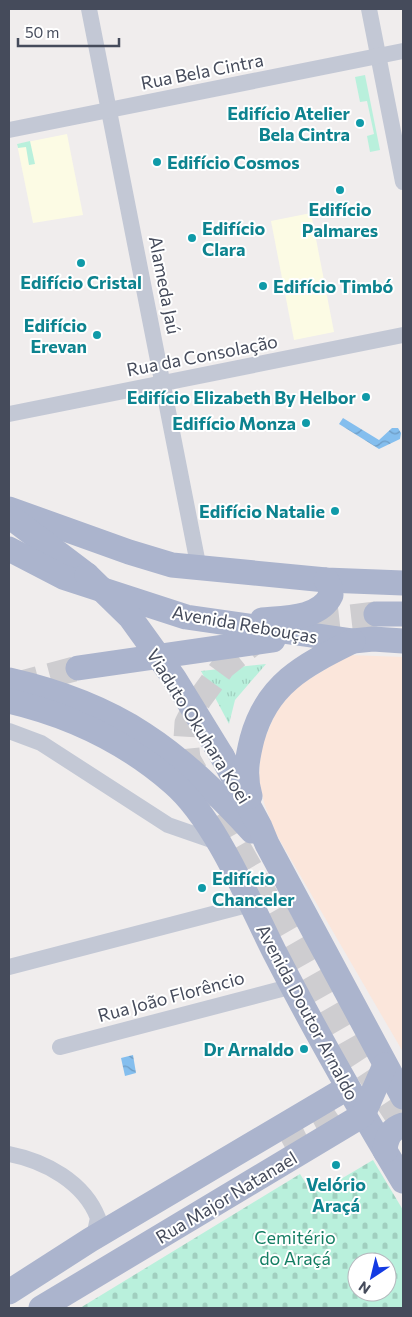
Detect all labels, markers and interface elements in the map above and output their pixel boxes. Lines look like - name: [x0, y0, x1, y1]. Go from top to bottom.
- scale bar: [18, 15, 119, 47]
- text: 50 m: [25, 23, 59, 41]
- street label: Rua Bela Cintra: [139, 48, 265, 94]
- place label: Edifício Atelier Bela Cintra: [227, 102, 351, 145]
- marker: Edifício Atelier Bela Cintra: [354, 117, 366, 129]
- place label: Edifício Cosmos: [167, 151, 300, 173]
- marker: Edifício Cosmos: [151, 156, 163, 168]
- marker: Edifício Palmares: [334, 184, 346, 196]
- place label: Edifício Palmares: [302, 198, 378, 241]
- place label: Edifício Clara: [202, 217, 265, 260]
- marker: Edifício Clara: [186, 232, 198, 244]
- street label: Alameda Jaú: [145, 234, 185, 336]
- marker: Edifício Cristal: [75, 257, 87, 269]
- place label: Edifício Cristal: [20, 271, 142, 293]
- place label: Edifício Timbó: [273, 275, 394, 297]
- marker: Edifício Timbó: [257, 280, 269, 292]
- place label: Edifício Erevan: [24, 314, 87, 357]
- marker: Edifício Erevan: [91, 329, 103, 341]
- street label: Rua da Consolação: [125, 330, 279, 380]
- place label: Edifício Elizabeth By Helbor: [127, 386, 357, 408]
- marker: Edifício Elizabeth By Helbor: [360, 391, 372, 403]
- place label: Edifício Monza: [172, 412, 296, 434]
- marker: Edifício Monza: [300, 417, 312, 429]
- place label: Edifício Natalie: [199, 500, 325, 522]
- marker: Edifício Natalie: [329, 505, 341, 517]
- street label: Avenida Rebouças: [171, 600, 319, 648]
- street label: Viaduto Okuhara Koei: [142, 644, 256, 808]
- place label: Edifício Chanceler: [212, 867, 295, 910]
- marker: Edifício Chanceler: [196, 882, 208, 894]
- street label: Avenida Doutor Arnaldo: [252, 920, 364, 1104]
- street label: Rua João Florêncio: [95, 966, 247, 1026]
- place label: Dr Arnaldo: [203, 1038, 294, 1060]
- marker: Dr Arnaldo: [298, 1043, 310, 1055]
- street label: Rua Major Natanael: [151, 1146, 301, 1248]
- marker: Velório Araçá: [330, 1159, 342, 1171]
- place label: Velório Araçá: [306, 1173, 366, 1216]
- park label: Cemitério do Araçá: [254, 1226, 336, 1269]
- north arrow: [347, 1252, 397, 1302]
- text: N: [355, 1278, 373, 1298]

